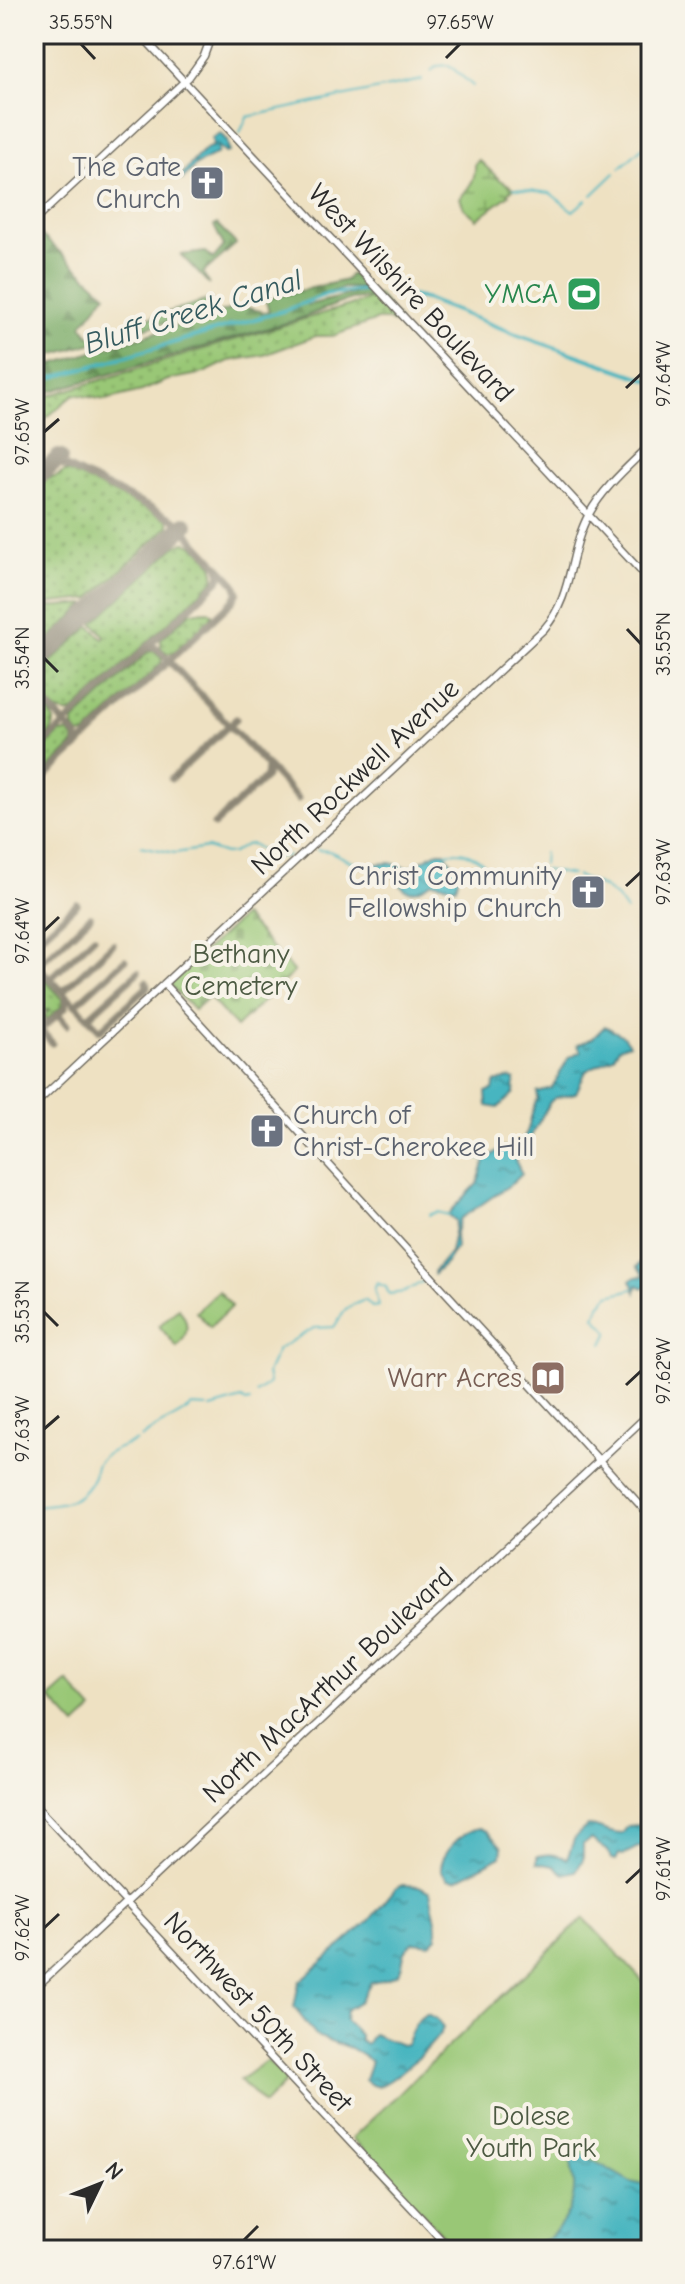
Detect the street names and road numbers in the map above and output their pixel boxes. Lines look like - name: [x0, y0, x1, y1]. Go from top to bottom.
- street label: West Wilshire Boulevard: [302, 177, 520, 409]
- street label: North Rockwell Avenue: [245, 673, 465, 881]
- street label: North MacArthur Boulevard: [196, 1561, 460, 1809]
- street label: Northwest 50th Street: [157, 1906, 359, 2119]

